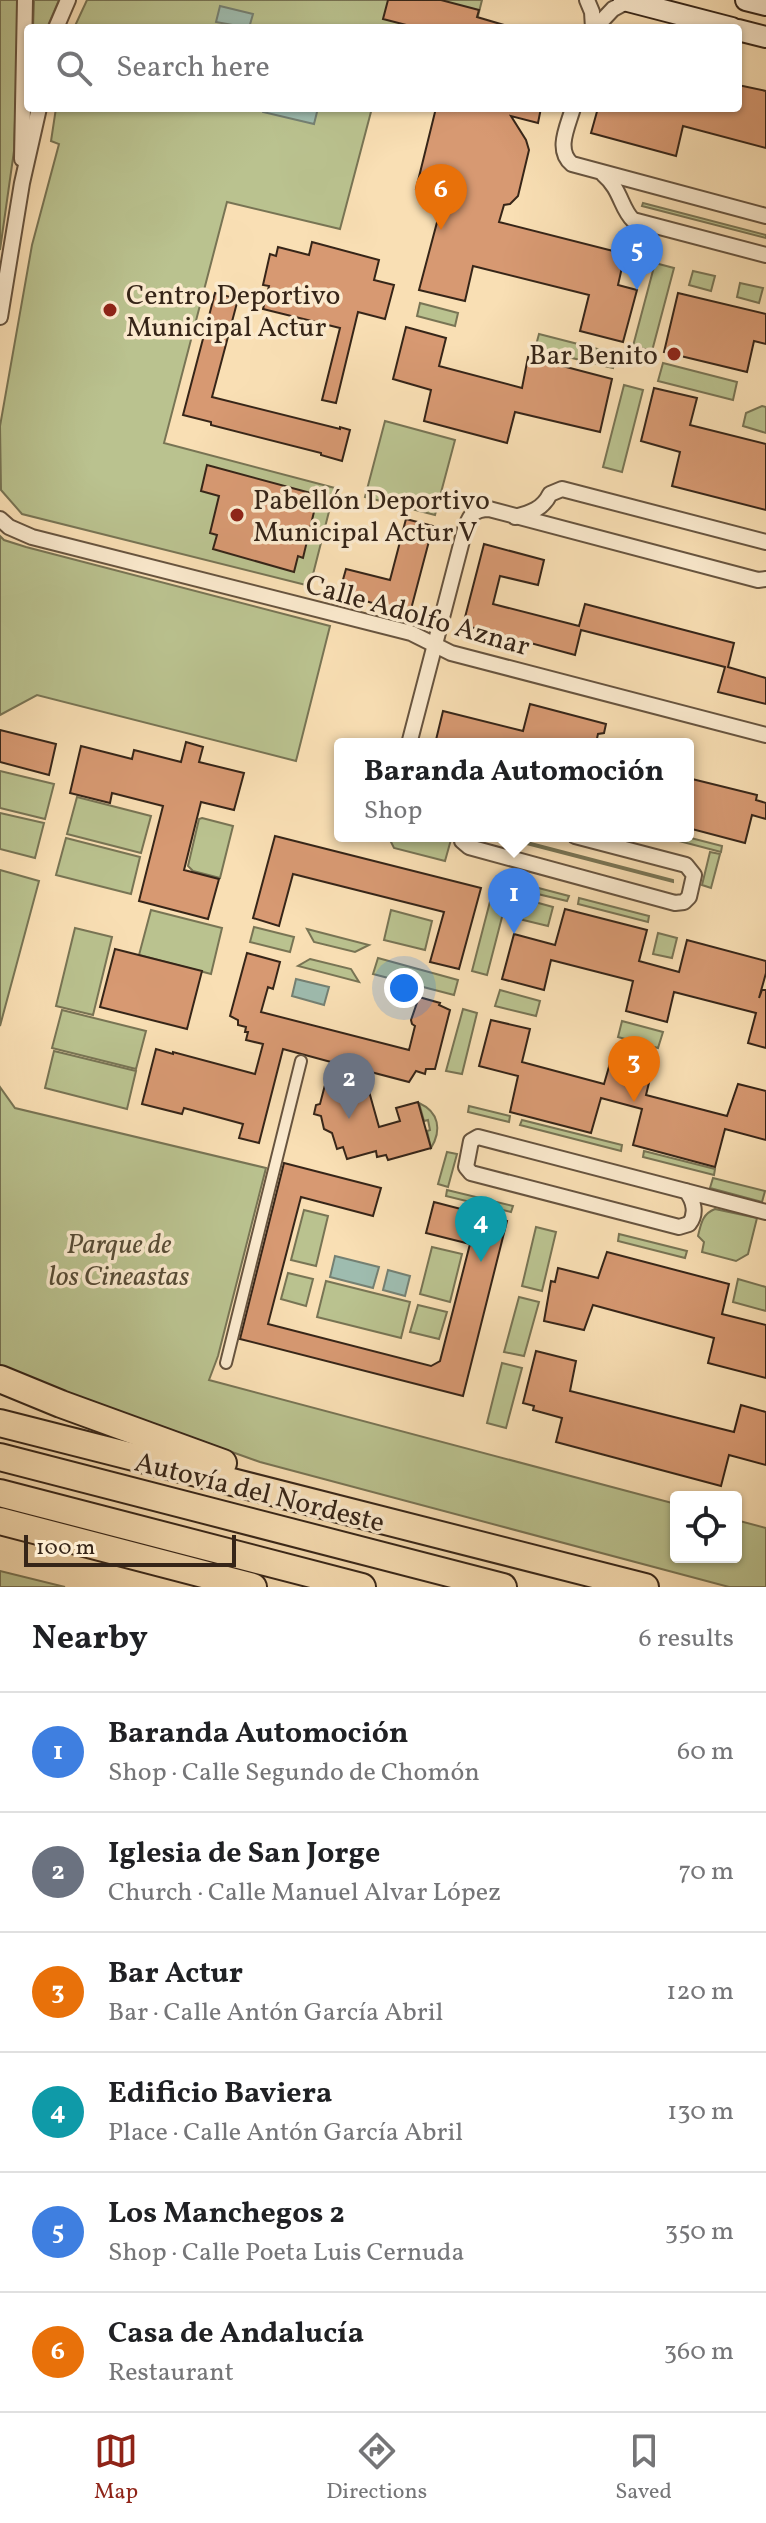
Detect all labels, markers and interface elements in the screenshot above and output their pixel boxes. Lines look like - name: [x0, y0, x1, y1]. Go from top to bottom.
- search box: [24, 24, 742, 112]
- icon: search: [52, 46, 96, 90]
- text: Search here: [116, 47, 270, 89]
- pin: 6: [415, 164, 467, 230]
- pin: 5: [611, 224, 663, 290]
- place label: Centro Deportivo Municipal Actur: [126, 277, 340, 348]
- marker: Centro Deportivo Municipal Actur: [101, 301, 119, 319]
- place label: Bar Benito: [529, 337, 658, 376]
- marker: Bar Benito: [665, 345, 683, 363]
- place label: Pabellón Deportivo Municipal Actur V: [253, 482, 490, 553]
- marker: Pabellón Deportivo Municipal Actur V: [228, 506, 246, 524]
- street label: Calle Adolfo Aznar: [300, 566, 534, 667]
- popup: [334, 738, 694, 842]
- text: Baranda Automoción: [364, 751, 664, 793]
- text: Shop: [364, 793, 422, 829]
- pin: 1: [488, 868, 540, 934]
- your location: [384, 968, 424, 1008]
- pin: 3: [608, 1036, 660, 1102]
- pin: 2: [323, 1053, 375, 1119]
- pin: 4: [455, 1196, 507, 1262]
- park label: Parque de los Cineastas: [49, 1226, 189, 1297]
- street label: Autovía del Nordeste: [130, 1444, 388, 1543]
- map controls: [670, 1491, 742, 1563]
- button: locate: [670, 1491, 742, 1563]
- scale bar: [24, 1531, 236, 1567]
- text: 100 m: [36, 1533, 95, 1564]
- text: Nearby: [32, 1616, 148, 1663]
- text: 6 results: [639, 1621, 734, 1657]
- text: Baranda Automoción: [108, 1713, 409, 1755]
- text: 1: [53, 1734, 63, 1770]
- text: 60 m: [677, 1734, 734, 1770]
- text: Shop · Calle Segundo de Chomón: [108, 1755, 480, 1791]
- text: Iglesia de San Jorge: [108, 1833, 380, 1875]
- text: 2: [51, 1854, 65, 1890]
- text: 70 m: [679, 1854, 734, 1890]
- text: Church · Calle Manuel Alvar López: [108, 1875, 501, 1911]
- text: Bar Actur: [108, 1953, 243, 1995]
- text: 3: [51, 1974, 65, 2010]
- text: 120 m: [666, 1974, 734, 2010]
- text: Bar · Calle Antón García Abril: [108, 1995, 443, 2031]
- text: Edificio Baviera: [108, 2073, 332, 2115]
- text: 4: [50, 2094, 66, 2130]
- text: 130 m: [667, 2094, 734, 2130]
- text: Place · Calle Antón García Abril: [108, 2115, 463, 2151]
- text: Los Manchegos 2: [108, 2193, 345, 2235]
- text: 5: [52, 2214, 64, 2250]
- text: 350 m: [665, 2214, 734, 2250]
- text: Shop · Calle Poeta Luis Cernuda: [108, 2235, 464, 2271]
- text: Casa de Andalucía: [108, 2313, 364, 2355]
- text: 6: [51, 2334, 65, 2370]
- text: 360 m: [664, 2334, 734, 2370]
- text: Restaurant: [108, 2355, 234, 2391]
- tab: Map: [94, 2429, 138, 2508]
- tab: Directions: [326, 2429, 427, 2508]
- tab: Saved: [615, 2429, 672, 2508]

